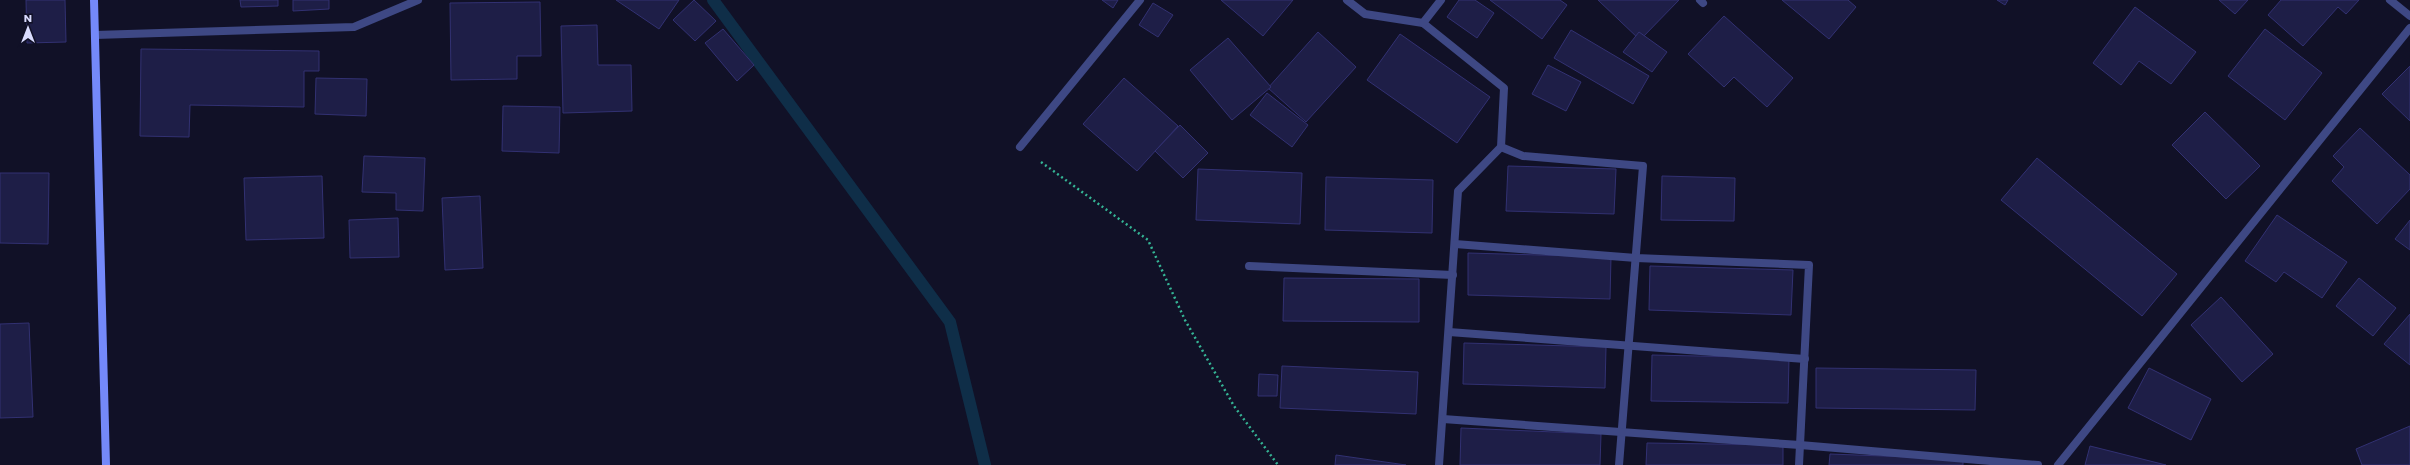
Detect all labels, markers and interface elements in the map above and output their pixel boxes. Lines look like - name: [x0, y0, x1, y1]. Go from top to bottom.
- north arrow: [8, 8, 48, 48]
- text: N: [24, 10, 32, 26]

